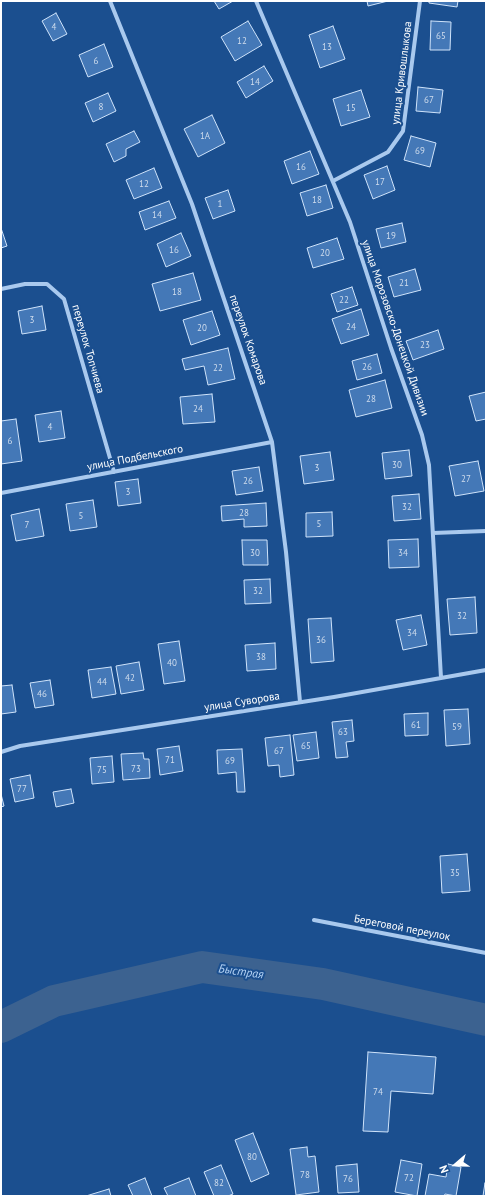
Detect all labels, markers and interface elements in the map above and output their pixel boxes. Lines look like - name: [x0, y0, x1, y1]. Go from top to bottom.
- street label: улица Кривошлыкова: [389, 21, 415, 125]
- house number: 4: [52, 22, 56, 32]
- house number: 65: [436, 31, 446, 41]
- house number: 12: [237, 36, 247, 46]
- house number: 13: [322, 42, 332, 52]
- house number: 6: [94, 56, 98, 66]
- house number: 14: [250, 77, 260, 87]
- house number: 67: [424, 95, 434, 105]
- house number: 8: [99, 102, 103, 112]
- house number: 15: [346, 103, 356, 113]
- house number: 1А: [200, 131, 210, 141]
- house number: 69: [415, 146, 425, 156]
- house number: 16: [296, 162, 306, 172]
- house number: 17: [375, 177, 385, 187]
- house number: 12: [139, 179, 149, 189]
- house number: 18: [312, 195, 322, 205]
- house number: 1: [218, 199, 222, 209]
- house number: 14: [152, 210, 162, 220]
- house number: 19: [386, 231, 396, 241]
- street label: улица Морозовско-Донецкой Дивизии: [359, 238, 431, 418]
- house number: 16: [169, 245, 179, 255]
- house number: 20: [320, 248, 330, 258]
- house number: 21: [399, 278, 409, 288]
- house number: 18: [172, 287, 182, 297]
- street label: переулок Комарова: [226, 293, 270, 387]
- house number: 22: [339, 295, 349, 305]
- street label: переулок Топчиева: [69, 303, 107, 395]
- house number: 3: [30, 315, 34, 325]
- house number: 24: [346, 322, 356, 332]
- house number: 20: [197, 323, 207, 333]
- house number: 23: [420, 340, 430, 350]
- house number: 26: [362, 362, 372, 372]
- house number: 22: [213, 363, 223, 373]
- house number: 28: [366, 394, 376, 404]
- house number: 24: [193, 404, 203, 414]
- house number: 4: [48, 422, 52, 432]
- house number: 6: [8, 436, 12, 446]
- street label: улица Подбельского: [86, 442, 184, 474]
- house number: 30: [392, 460, 402, 470]
- house number: 3: [315, 463, 319, 473]
- house number: 27: [461, 474, 471, 484]
- house number: 26: [243, 476, 253, 486]
- house number: 3: [126, 487, 130, 497]
- house number: 32: [402, 502, 412, 512]
- house number: 28: [239, 508, 249, 518]
- house number: 5: [79, 511, 83, 521]
- house number: 5: [317, 519, 321, 529]
- house number: 7: [25, 520, 29, 530]
- house number: 30: [250, 548, 260, 558]
- house number: 34: [398, 548, 408, 558]
- house number: 32: [253, 586, 263, 596]
- house number: 32: [457, 611, 467, 621]
- house number: 34: [407, 628, 417, 638]
- house number: 36: [316, 635, 326, 645]
- house number: 38: [256, 652, 266, 662]
- house number: 40: [167, 658, 177, 668]
- house number: 42: [125, 673, 135, 683]
- house number: 44: [97, 677, 107, 687]
- house number: 46: [37, 689, 47, 699]
- street label: улица Суворова: [203, 690, 281, 714]
- house number: 61: [411, 720, 421, 730]
- house number: 59: [452, 722, 462, 732]
- house number: 63: [338, 727, 348, 737]
- house number: 65: [301, 741, 311, 751]
- house number: 67: [274, 746, 284, 756]
- house number: 71: [165, 755, 175, 765]
- house number: 69: [225, 756, 235, 766]
- house number: 73: [131, 764, 141, 774]
- house number: 75: [97, 765, 107, 775]
- house number: 77: [17, 784, 27, 794]
- house number: 35: [450, 868, 460, 878]
- street label: Береговой переулок: [353, 912, 451, 944]
- water label: Быстрая: [217, 962, 265, 982]
- house number: 74: [373, 1087, 383, 1097]
- north arrow: [435, 1145, 475, 1185]
- house number: 80: [247, 1152, 257, 1162]
- text: N: [436, 1163, 452, 1175]
- house number: 78: [300, 1170, 310, 1180]
- house number: 72: [404, 1173, 414, 1183]
- house number: 76: [343, 1174, 353, 1184]
- house number: 82: [214, 1178, 224, 1188]

